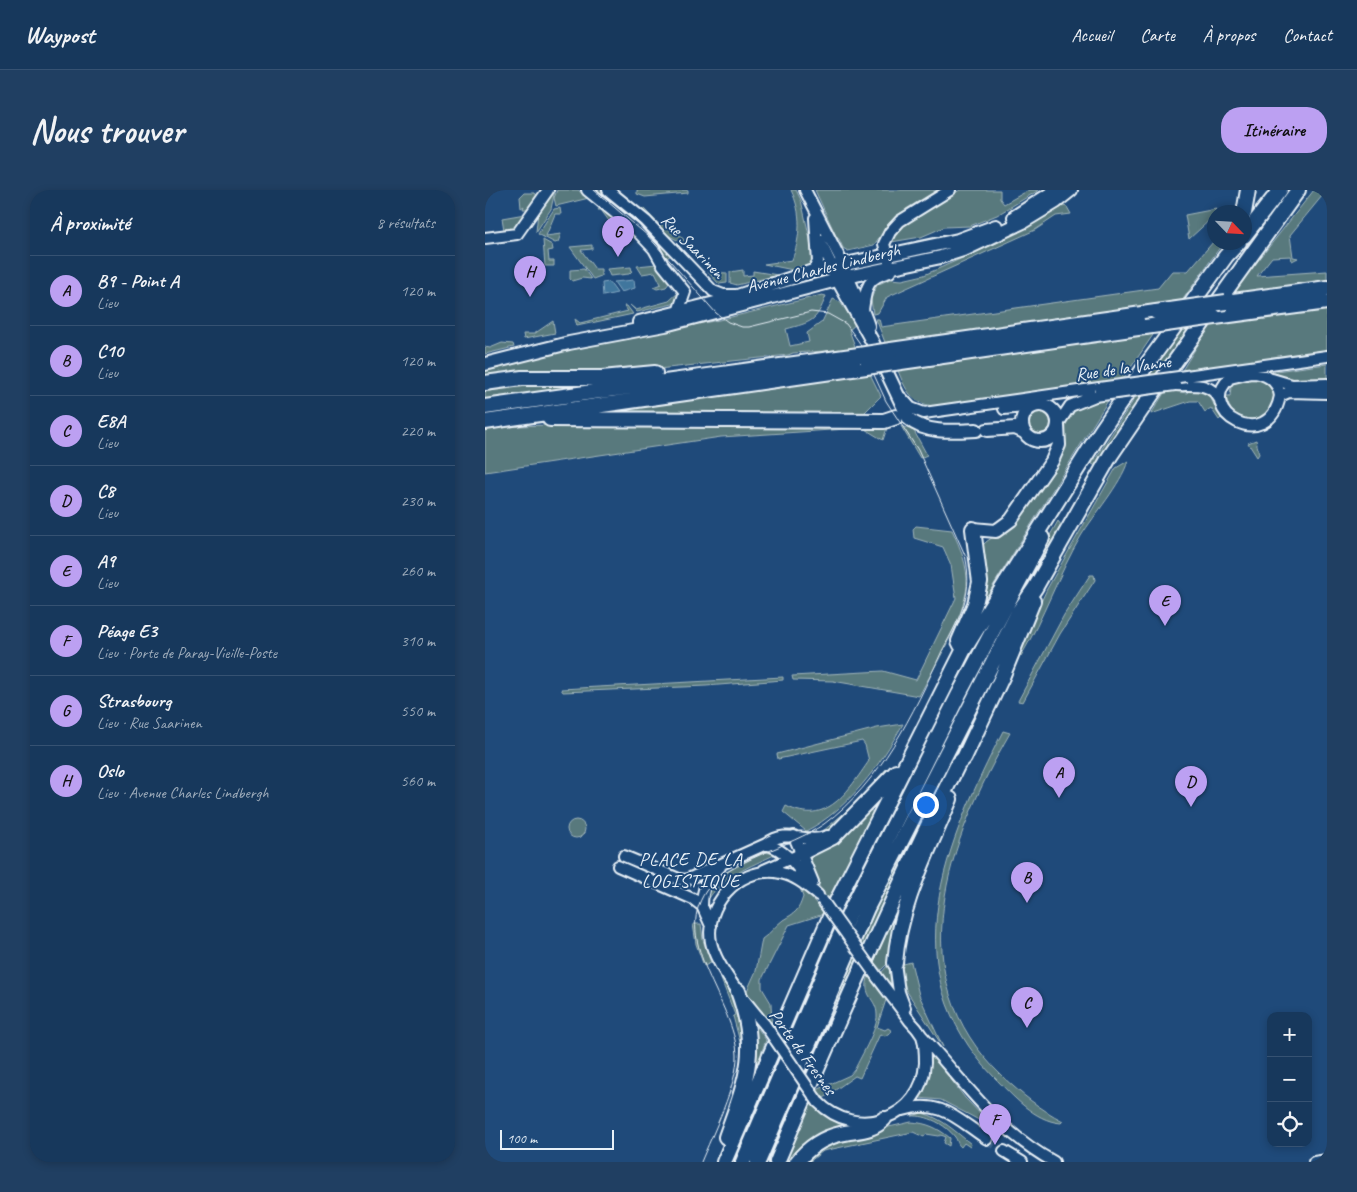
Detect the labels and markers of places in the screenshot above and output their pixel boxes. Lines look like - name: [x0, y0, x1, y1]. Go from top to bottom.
- pin: G: [602, 216, 634, 257]
- pin: H: [514, 256, 546, 297]
- pin: E: [1149, 585, 1181, 626]
- pin: A: [1043, 757, 1075, 798]
- pin: D: [1175, 766, 1207, 807]
- pin: B: [1011, 862, 1043, 903]
- pin: C: [1011, 987, 1043, 1028]
- pin: F: [979, 1104, 1011, 1145]

